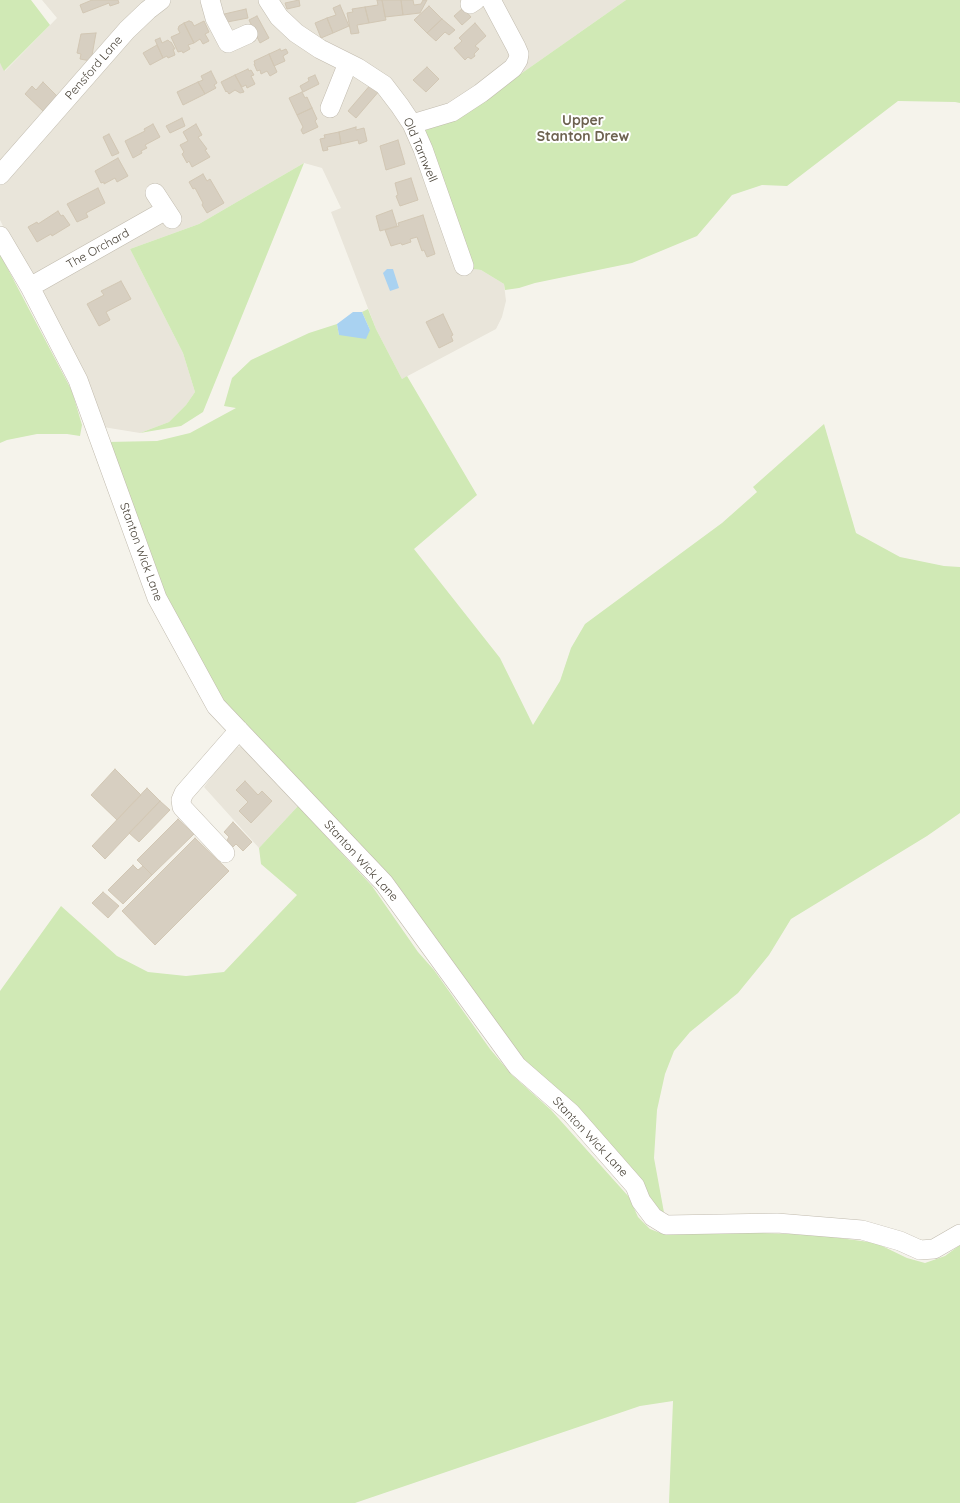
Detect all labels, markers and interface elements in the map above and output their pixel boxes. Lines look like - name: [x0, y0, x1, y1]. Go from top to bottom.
- street label: Pensford Lane: [62, 33, 126, 103]
- district label: Upper Stanton Drew: [537, 113, 629, 146]
- street label: Old Tarnwell: [400, 116, 440, 184]
- street label: The Orchard: [64, 226, 132, 272]
- street label: Stanton Wick Lane: [116, 501, 166, 603]
- street label: Stanton Wick Lane: [321, 818, 401, 904]
- street label: Stanton Wick Lane: [549, 1094, 631, 1180]

